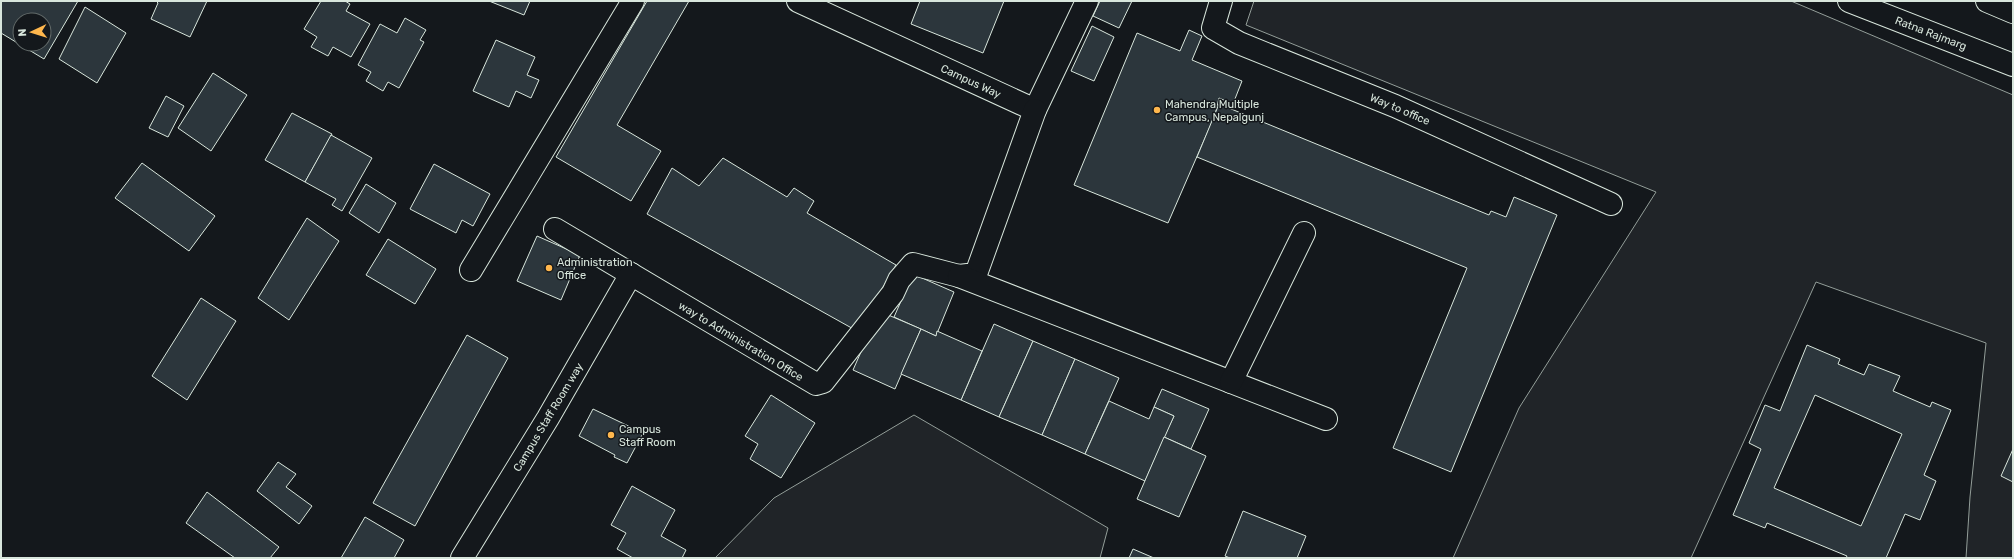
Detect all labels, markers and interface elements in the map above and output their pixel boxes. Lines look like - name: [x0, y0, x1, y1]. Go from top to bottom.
- north arrow: [12, 12, 52, 52]
- street label: Ratna Rajmarg: [1893, 14, 1968, 53]
- text: N: [16, 28, 29, 37]
- street label: Campus Way: [939, 62, 1003, 101]
- street label: Way to office: [1368, 91, 1432, 128]
- place label: Mahendra Multiple Campus, Nepalgunj: [1165, 98, 1264, 124]
- marker: Mahendra Multiple Campus, Nepalgunj: [1152, 105, 1162, 115]
- place label: Administration Office: [557, 256, 633, 282]
- marker: Administration Office: [544, 263, 554, 273]
- street label: way to Administration Office: [676, 299, 805, 384]
- street label: Campus Staff Room way: [511, 361, 586, 474]
- place label: Campus Staff Room: [619, 423, 676, 449]
- marker: Campus Staff Room: [606, 430, 616, 440]

